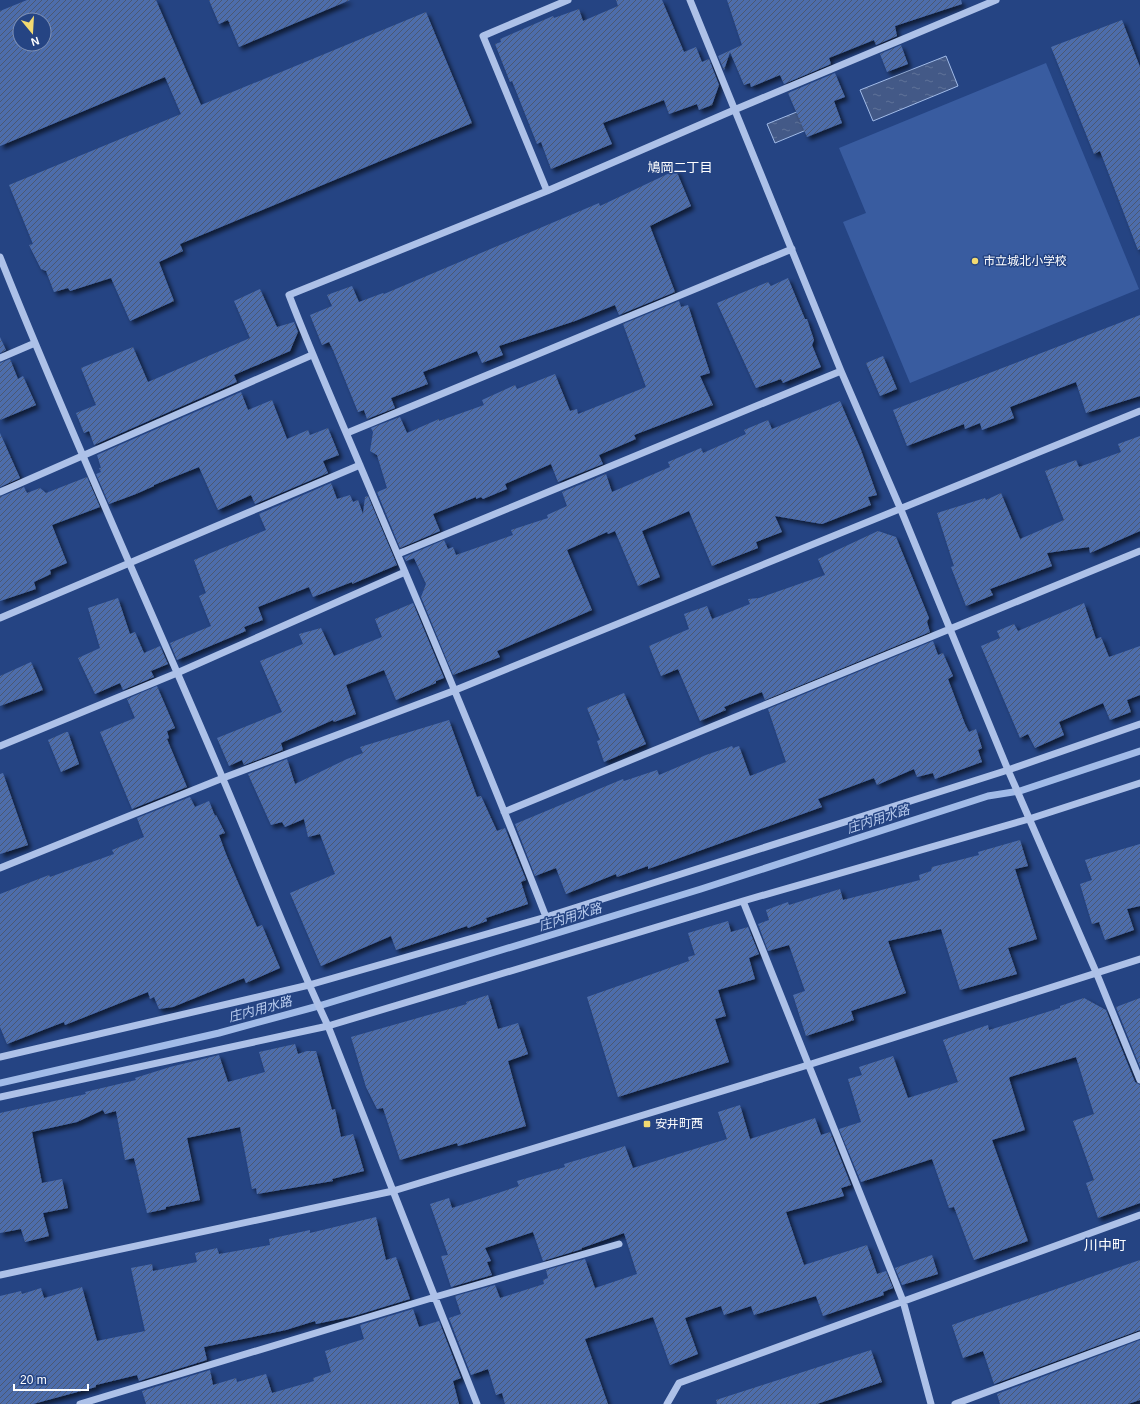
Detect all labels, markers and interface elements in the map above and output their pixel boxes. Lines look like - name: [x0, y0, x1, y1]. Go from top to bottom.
- north arrow: [12, 12, 52, 52]
- text: N: [29, 35, 41, 48]
- district label: 鳩岡二丁目: [647, 160, 713, 175]
- place label: 市立城北小学校: [983, 254, 1067, 268]
- marker: 市立城北小学校: [970, 256, 980, 266]
- water label: 庄内用水路: [845, 802, 912, 836]
- water label: 庄内用水路: [537, 900, 604, 934]
- water label: 庄内用水路: [227, 993, 294, 1025]
- place label: 安井町西: [655, 1117, 703, 1131]
- marker: 安井町西: [642, 1119, 652, 1129]
- district label: 川中町: [1084, 1237, 1126, 1253]
- scale bar: [14, 1366, 88, 1392]
- text: 20 m: [20, 1373, 47, 1387]

